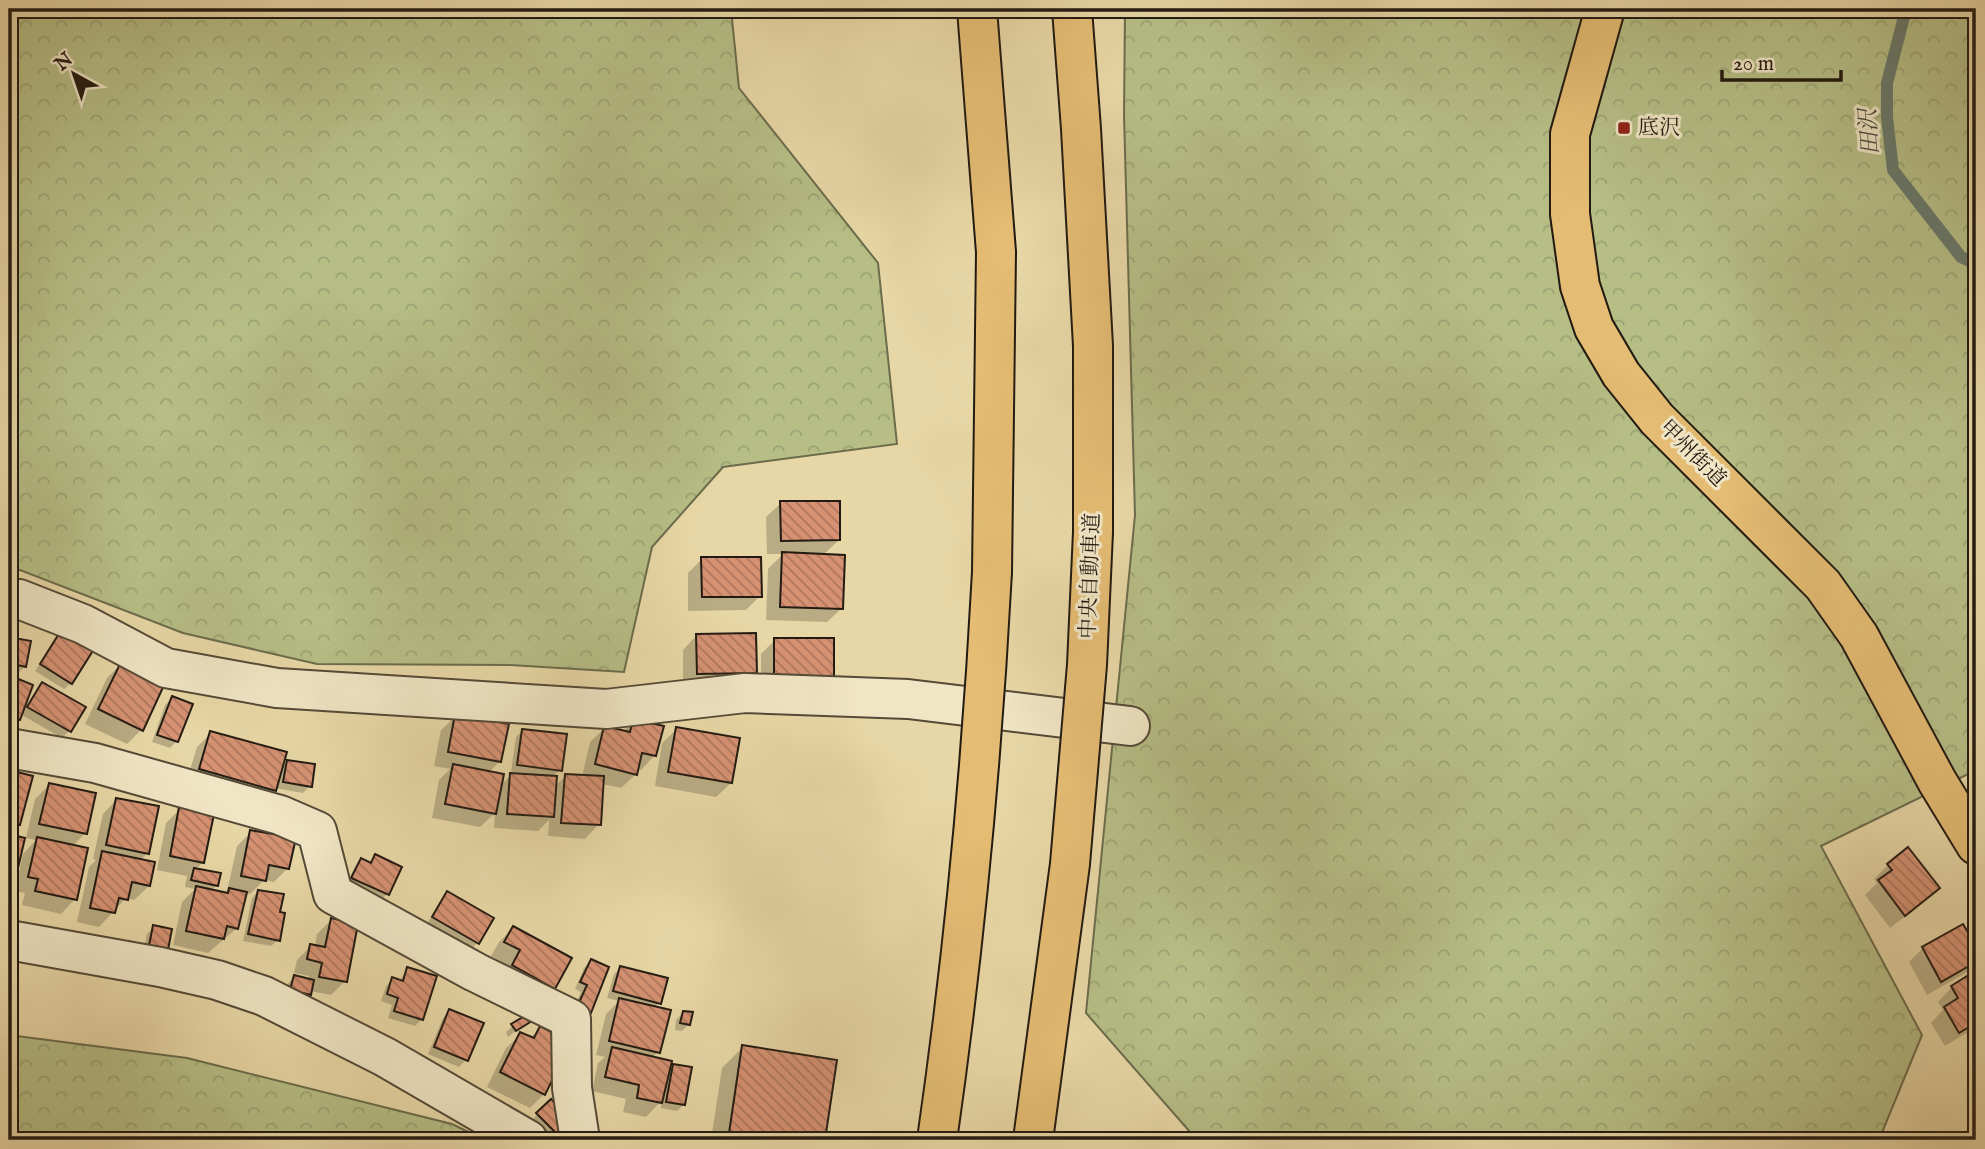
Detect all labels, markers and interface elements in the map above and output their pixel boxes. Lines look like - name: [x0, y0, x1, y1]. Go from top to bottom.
- north arrow: [38, 38, 108, 108]
- scale bar: [1722, 38, 1842, 82]
- text: N: [50, 48, 79, 78]
- text: 20 m: [1733, 51, 1774, 78]
- water label: 田沢: [1854, 105, 1886, 156]
- place label: 底沢: [1638, 115, 1680, 142]
- marker: 底沢: [1616, 120, 1632, 136]
- street label: 甲州街道: [1653, 415, 1731, 493]
- street label: 中央自動車道: [1075, 513, 1107, 639]

